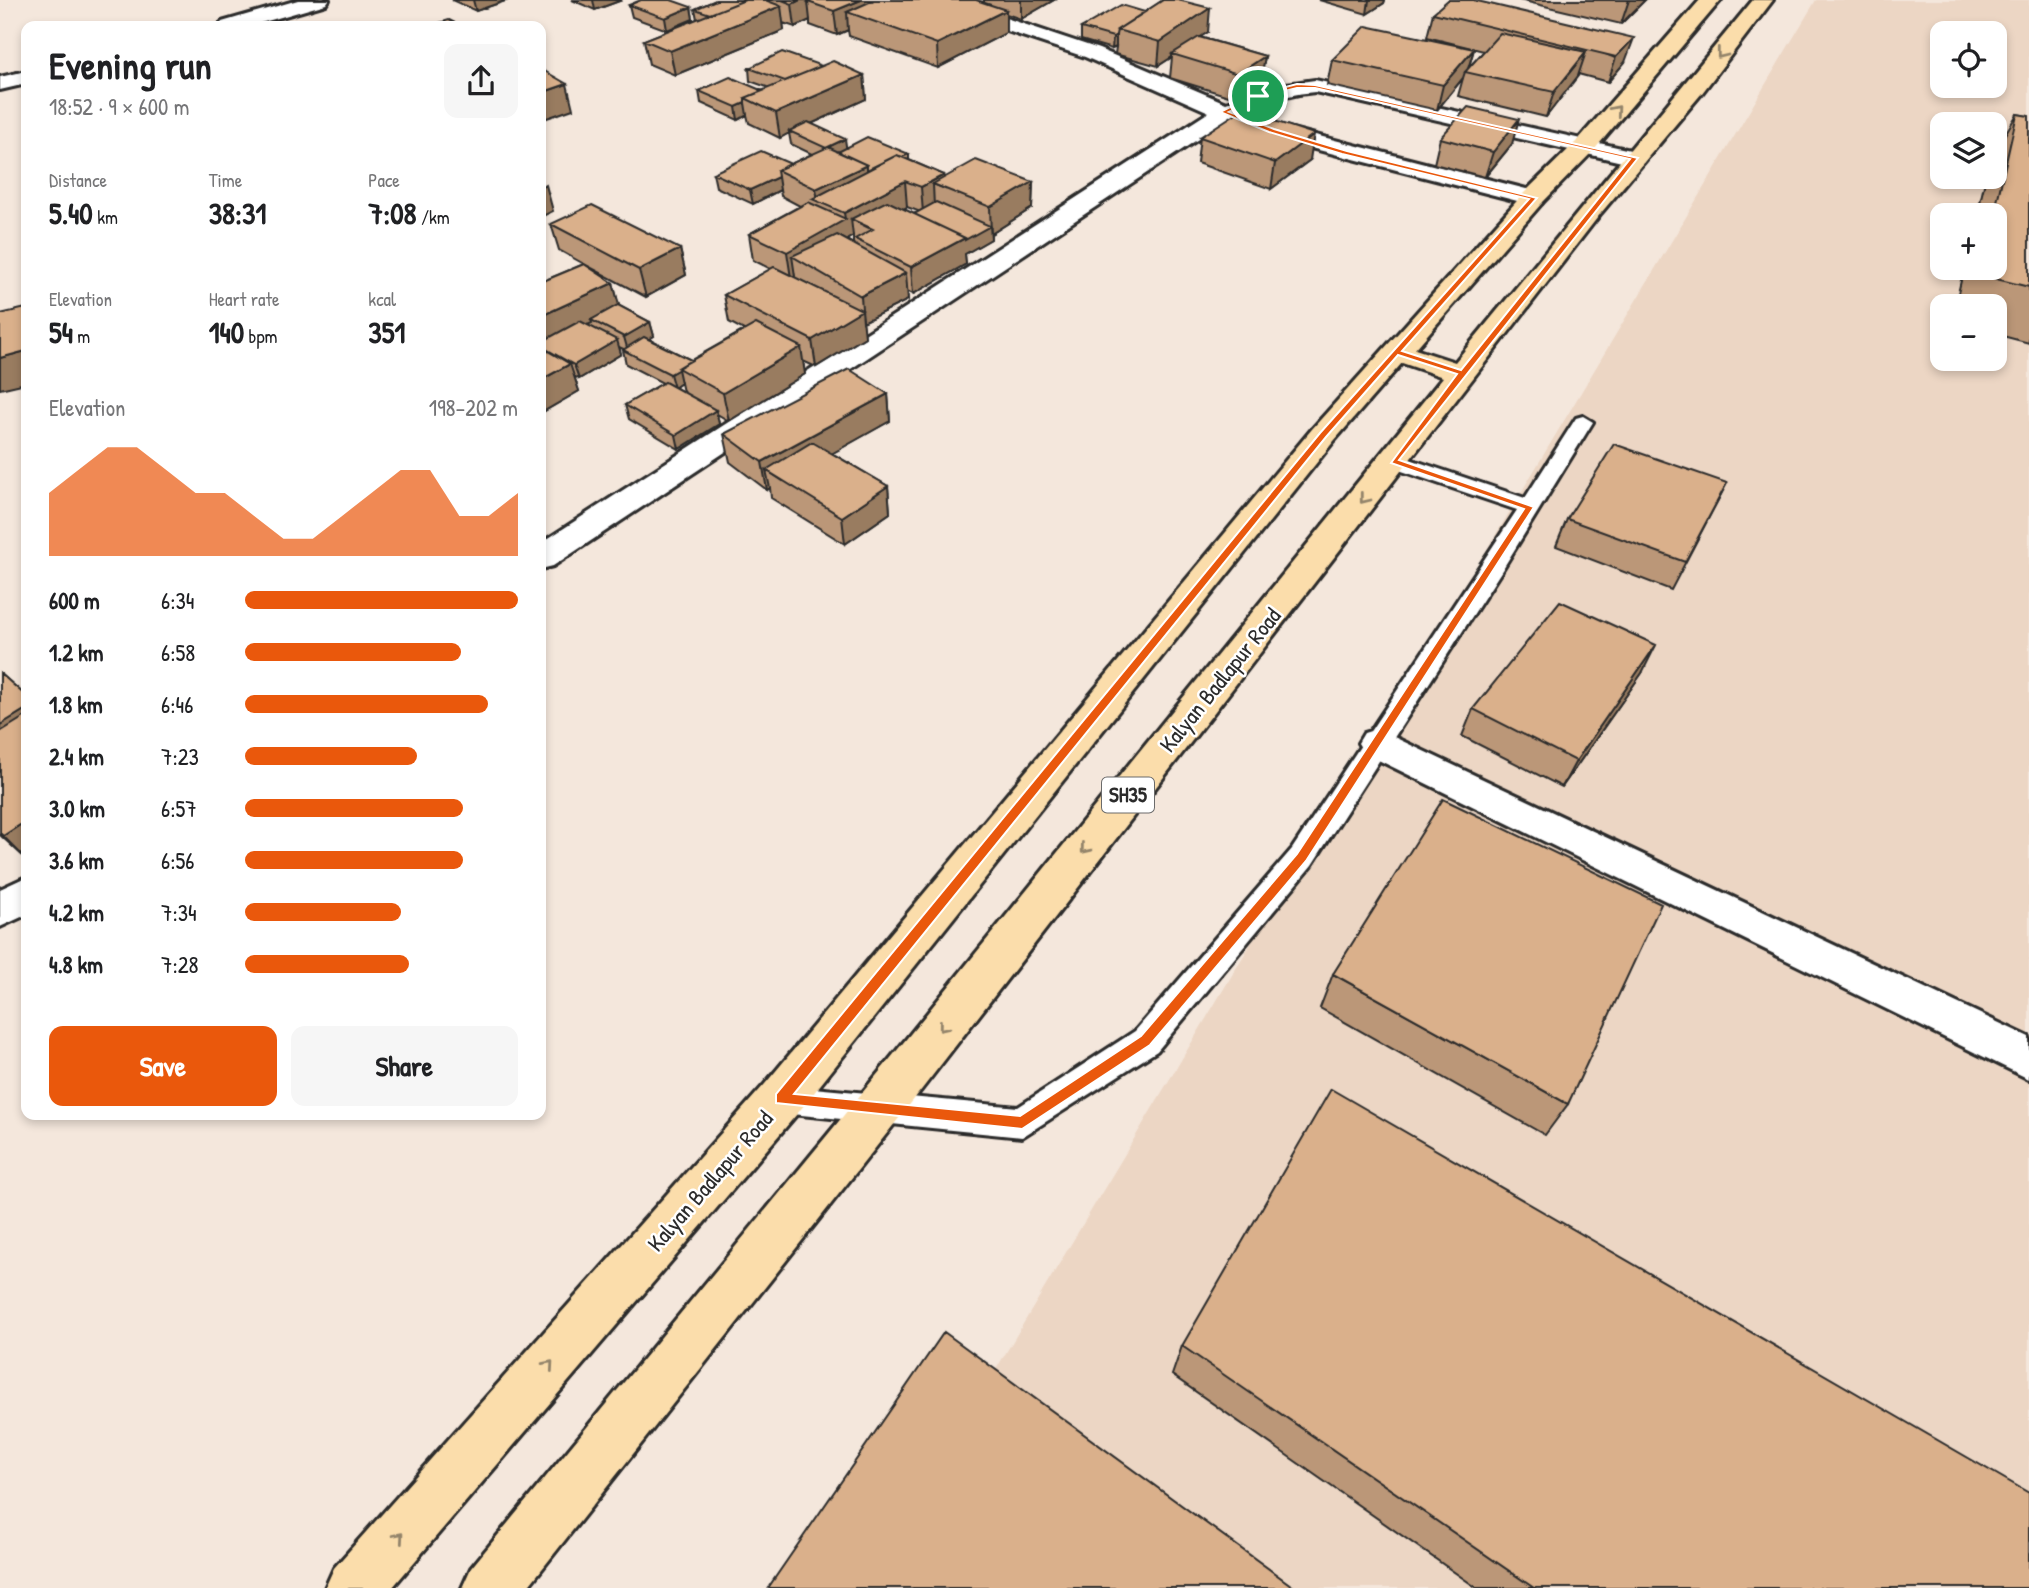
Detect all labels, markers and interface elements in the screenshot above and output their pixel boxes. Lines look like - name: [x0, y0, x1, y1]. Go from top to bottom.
- map controls: [1930, 21, 2007, 371]
- button: locate: [1930, 21, 2007, 98]
- text: Evening run: [49, 39, 212, 91]
- button: share: [444, 44, 518, 118]
- one-way arrow: [1717, 46, 1730, 58]
- pin: [1228, 66, 1288, 126]
- icon: arrive: [1239, 77, 1277, 115]
- text: 18:52 · 9 × 600 m: [49, 91, 189, 122]
- one-way arrow: [1608, 105, 1620, 118]
- button: layers: [1930, 112, 2007, 189]
- text: Distance: [49, 167, 107, 193]
- text: Time: [209, 167, 242, 193]
- text: Pace: [368, 167, 400, 193]
- text: 5.40: [49, 193, 93, 233]
- text: 38:31: [209, 193, 266, 233]
- text: 7:08: [368, 193, 417, 233]
- button: +: [1930, 203, 2007, 280]
- text: km: [93, 204, 118, 230]
- text: /km: [417, 204, 450, 230]
- text: Elevation: [49, 286, 112, 312]
- text: Heart rate: [209, 286, 280, 312]
- text: kcal: [368, 286, 396, 312]
- button: −: [1930, 294, 2007, 371]
- text: 54: [49, 312, 73, 352]
- text: 140: [209, 312, 244, 352]
- text: 351: [368, 312, 405, 352]
- text: m: [73, 323, 90, 349]
- text: bpm: [244, 323, 278, 349]
- text: Elevation: [49, 392, 125, 423]
- text: 198–202 m: [429, 392, 518, 423]
- one-way arrow: [1360, 490, 1372, 503]
- text: 600 m: [49, 585, 100, 616]
- text: 6:34: [161, 585, 194, 616]
- street label: Kalyan Badlapur Road: [1152, 601, 1287, 758]
- text: 1.2 km: [49, 637, 104, 668]
- text: 6:58: [161, 637, 195, 668]
- text: 1.8 km: [49, 689, 103, 720]
- text: 6:46: [161, 689, 193, 720]
- text: 2.4 km: [49, 741, 104, 772]
- text: 7:23: [161, 741, 199, 772]
- road number: SH35: [1102, 778, 1154, 812]
- text: 3.0 km: [49, 793, 105, 824]
- text: 6:57: [161, 793, 197, 824]
- one-way arrow: [1081, 841, 1093, 854]
- text: 3.6 km: [49, 845, 104, 876]
- text: 6:56: [161, 845, 194, 876]
- text: 4.2 km: [49, 897, 104, 928]
- text: 7:34: [161, 897, 197, 928]
- text: 4.8 km: [49, 949, 103, 980]
- text: 7:28: [161, 949, 198, 980]
- one-way arrow: [939, 1019, 952, 1032]
- button: Save: [49, 1026, 277, 1106]
- button: Share: [291, 1026, 518, 1106]
- street label: Kalyan Badlapur Road: [640, 1104, 779, 1258]
- one-way arrow: [541, 1360, 553, 1373]
- one-way arrow: [391, 1532, 403, 1545]

